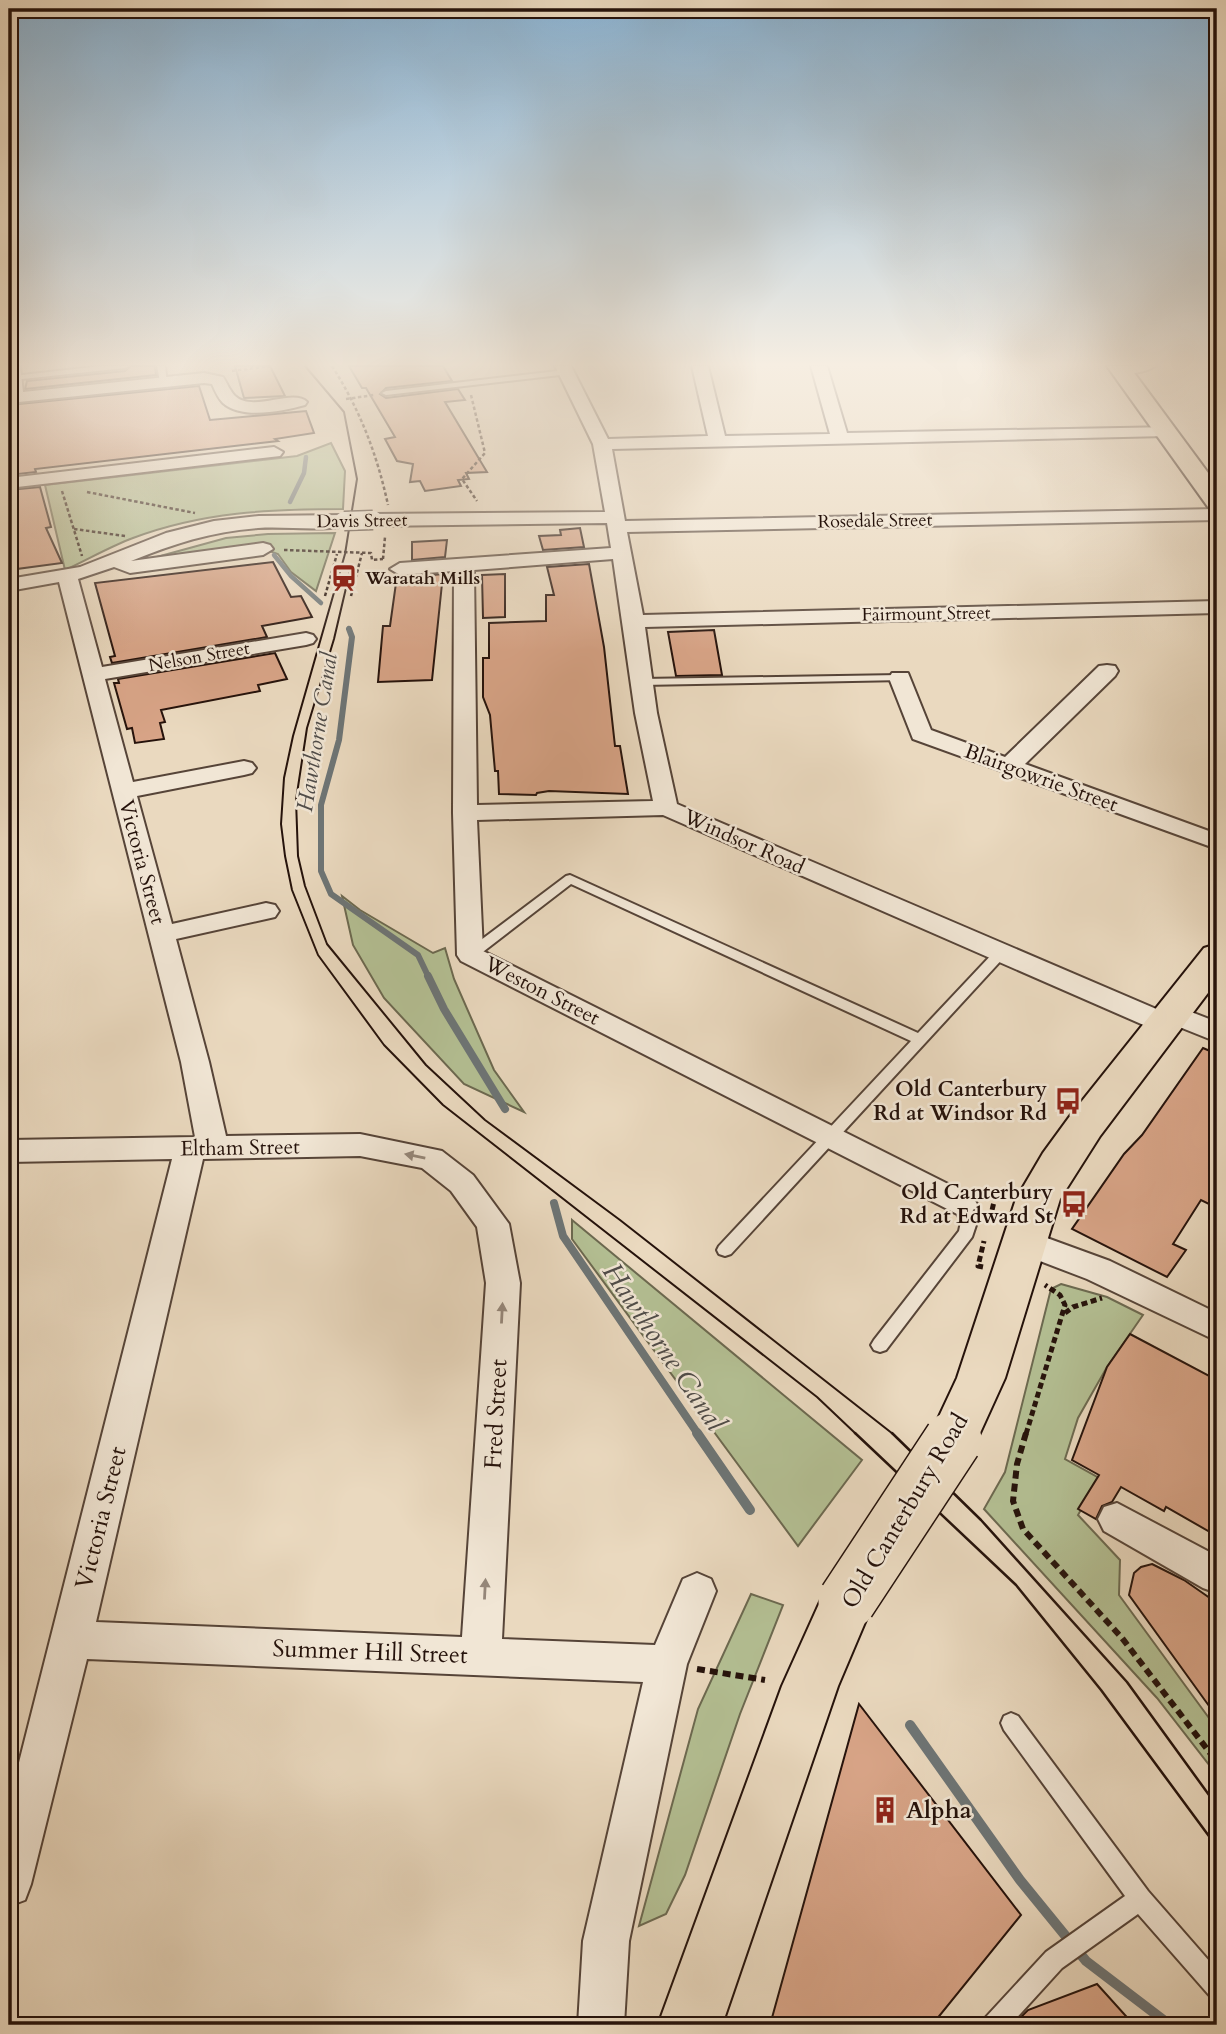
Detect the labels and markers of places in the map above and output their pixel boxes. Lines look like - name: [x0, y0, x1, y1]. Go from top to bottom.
- station icon: Waratah Mills: [329, 563, 359, 593]
- place label: Waratah Mills: [364, 566, 480, 591]
- place label: Old Canterbury Rd at Windsor Rd: [873, 1075, 1047, 1128]
- bus stop icon: Old Canterbury Rd at Windsor Rd: [1053, 1086, 1083, 1116]
- place label: Old Canterbury Rd at Edward St: [900, 1178, 1054, 1231]
- bus stop icon: Old Canterbury Rd at Edward St: [1059, 1189, 1089, 1219]
- place label: Alpha: [906, 1794, 972, 1827]
- building icon: Alpha: [870, 1795, 900, 1825]

